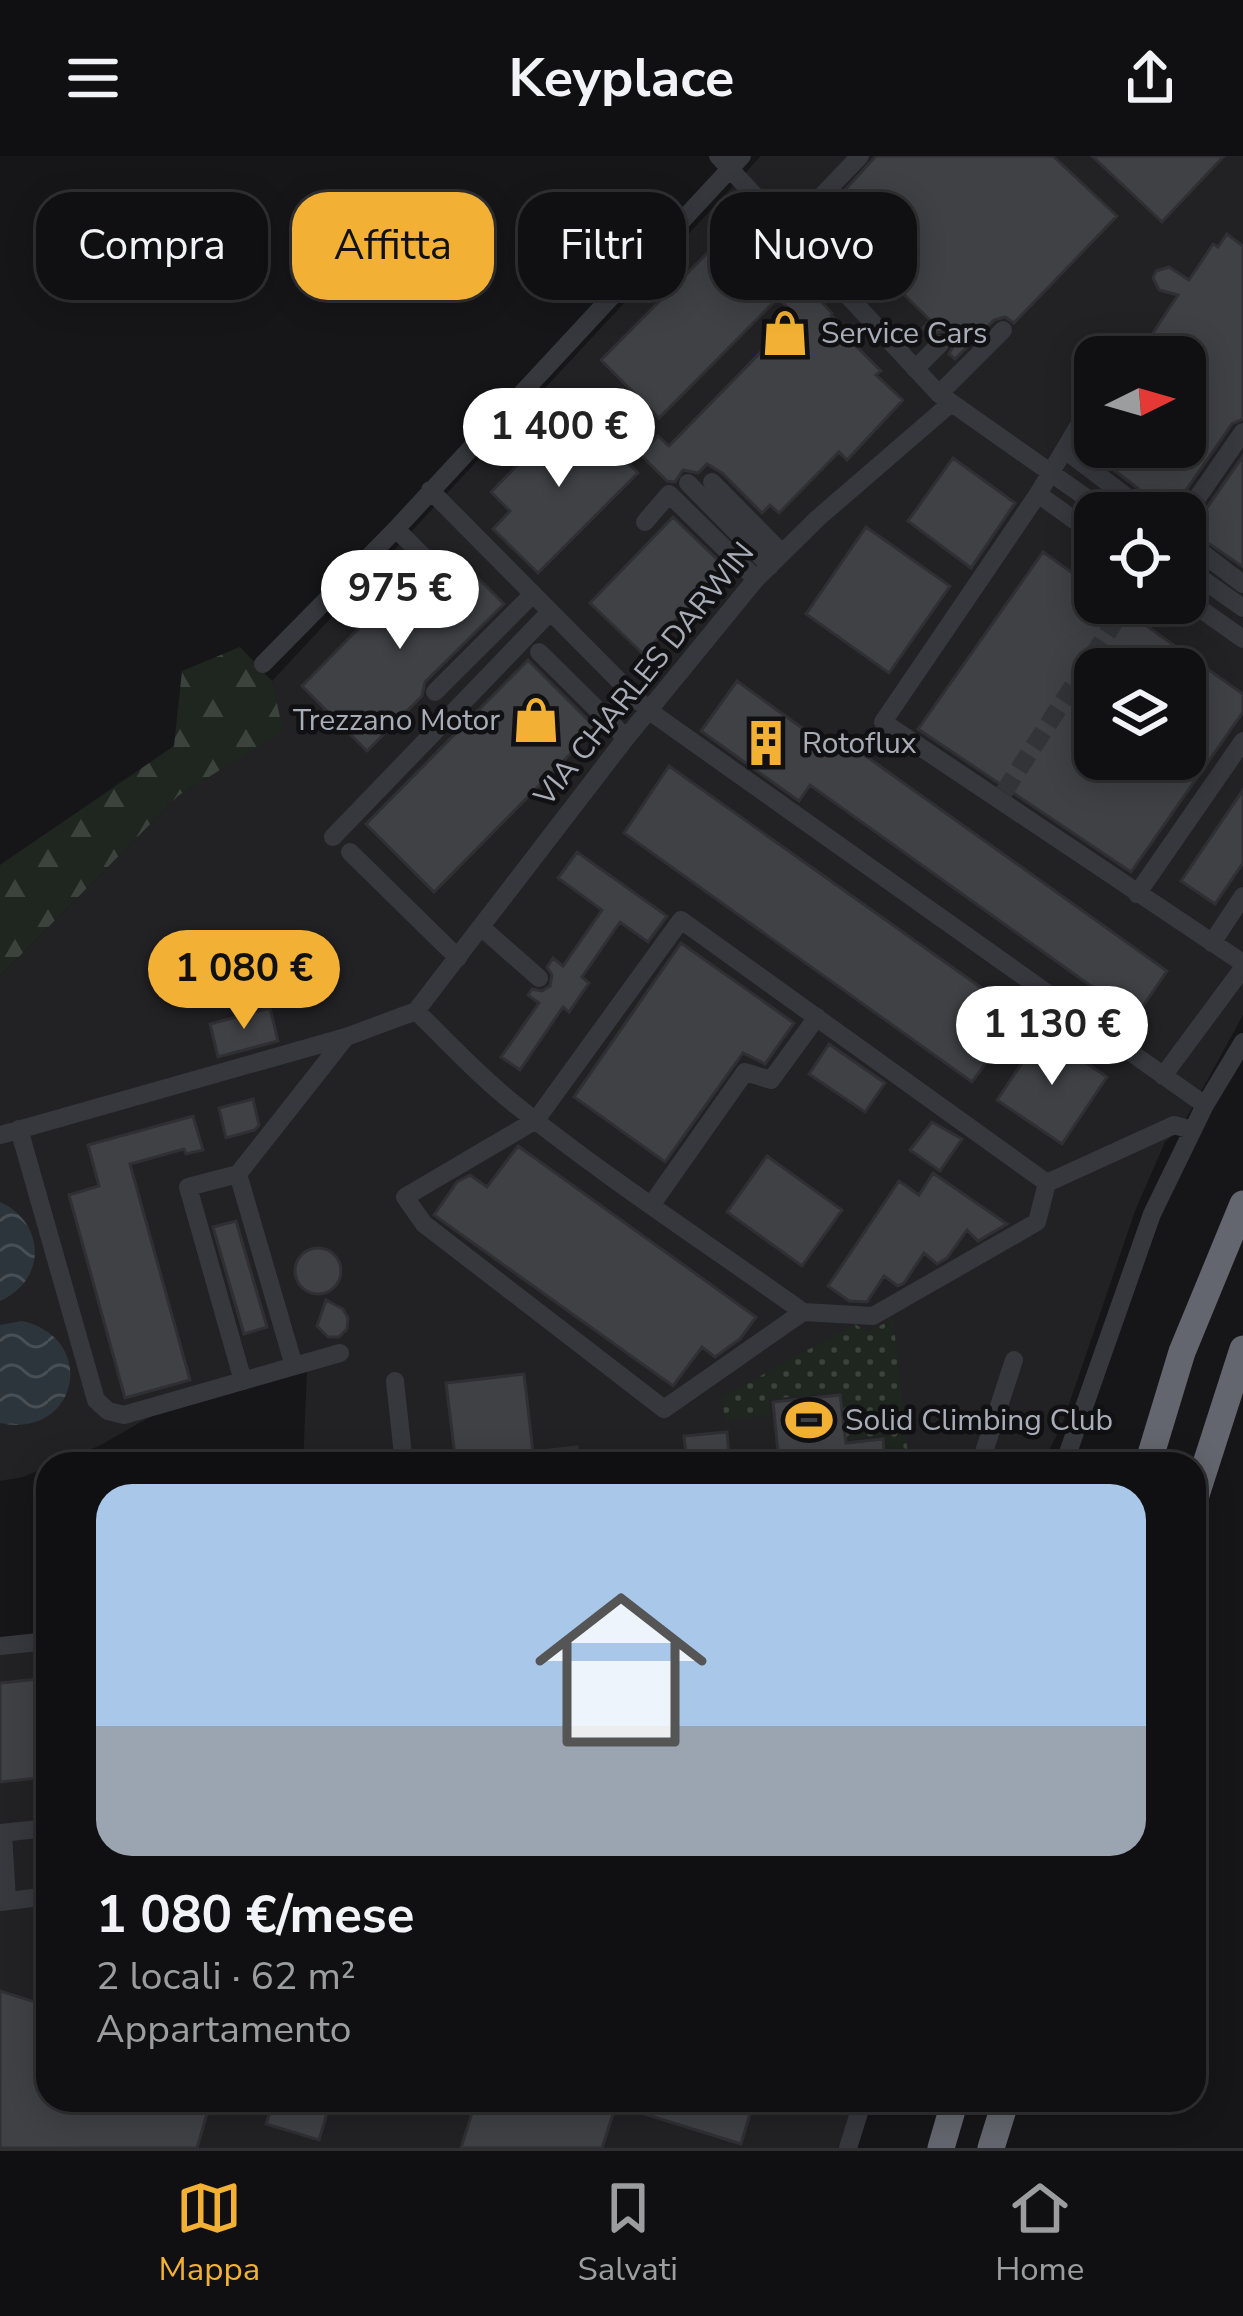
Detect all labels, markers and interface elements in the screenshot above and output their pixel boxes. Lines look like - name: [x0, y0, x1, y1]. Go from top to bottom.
- text: Keyplace: [509, 41, 734, 115]
- icon: menu: [60, 45, 126, 111]
- icon: share: [1117, 45, 1183, 111]
- chip: Compra: [36, 192, 268, 300]
- chip: Affitta: [292, 192, 494, 300]
- chip: Filtri: [518, 192, 686, 300]
- chip: Nuovo: [710, 192, 917, 300]
- shop icon: Service Cars: [760, 308, 810, 358]
- place label: Service Cars: [821, 313, 987, 354]
- north arrow: [1074, 336, 1206, 468]
- map controls: [1074, 336, 1206, 780]
- pin: 1 400 €: [448, 388, 670, 490]
- text: 1 400 €: [490, 400, 628, 453]
- button: locate: [1074, 492, 1206, 624]
- street label: VIA CHARLES DARWIN: [524, 534, 764, 816]
- pin: 975 €: [316, 550, 484, 652]
- text: 975 €: [348, 562, 452, 615]
- button: layers: [1074, 648, 1206, 780]
- shop icon: Trezzano Motor: [511, 695, 561, 745]
- place label: Trezzano Motor: [293, 700, 500, 741]
- building icon: Rotoflux: [741, 718, 791, 768]
- place label: Rotoflux: [802, 723, 917, 764]
- pin: 1 080 €: [133, 930, 355, 1032]
- text: 1 080 €: [175, 942, 313, 995]
- pin: 1 130 €: [941, 986, 1163, 1088]
- text: 1 130 €: [983, 998, 1121, 1051]
- sports icon: Solid Climbing Club: [784, 1395, 834, 1445]
- place label: Solid Climbing Club: [845, 1400, 1113, 1441]
- icon: home: [513, 1562, 729, 1778]
- text: 1 080 €/mese: [96, 1880, 414, 1950]
- text: 2 locali · 62 m²: [96, 1950, 356, 2003]
- text: Appartamento: [96, 2003, 351, 2056]
- tab: Mappa: [159, 2175, 260, 2292]
- tab: Salvati: [577, 2175, 678, 2292]
- tab: Home: [995, 2175, 1084, 2292]

